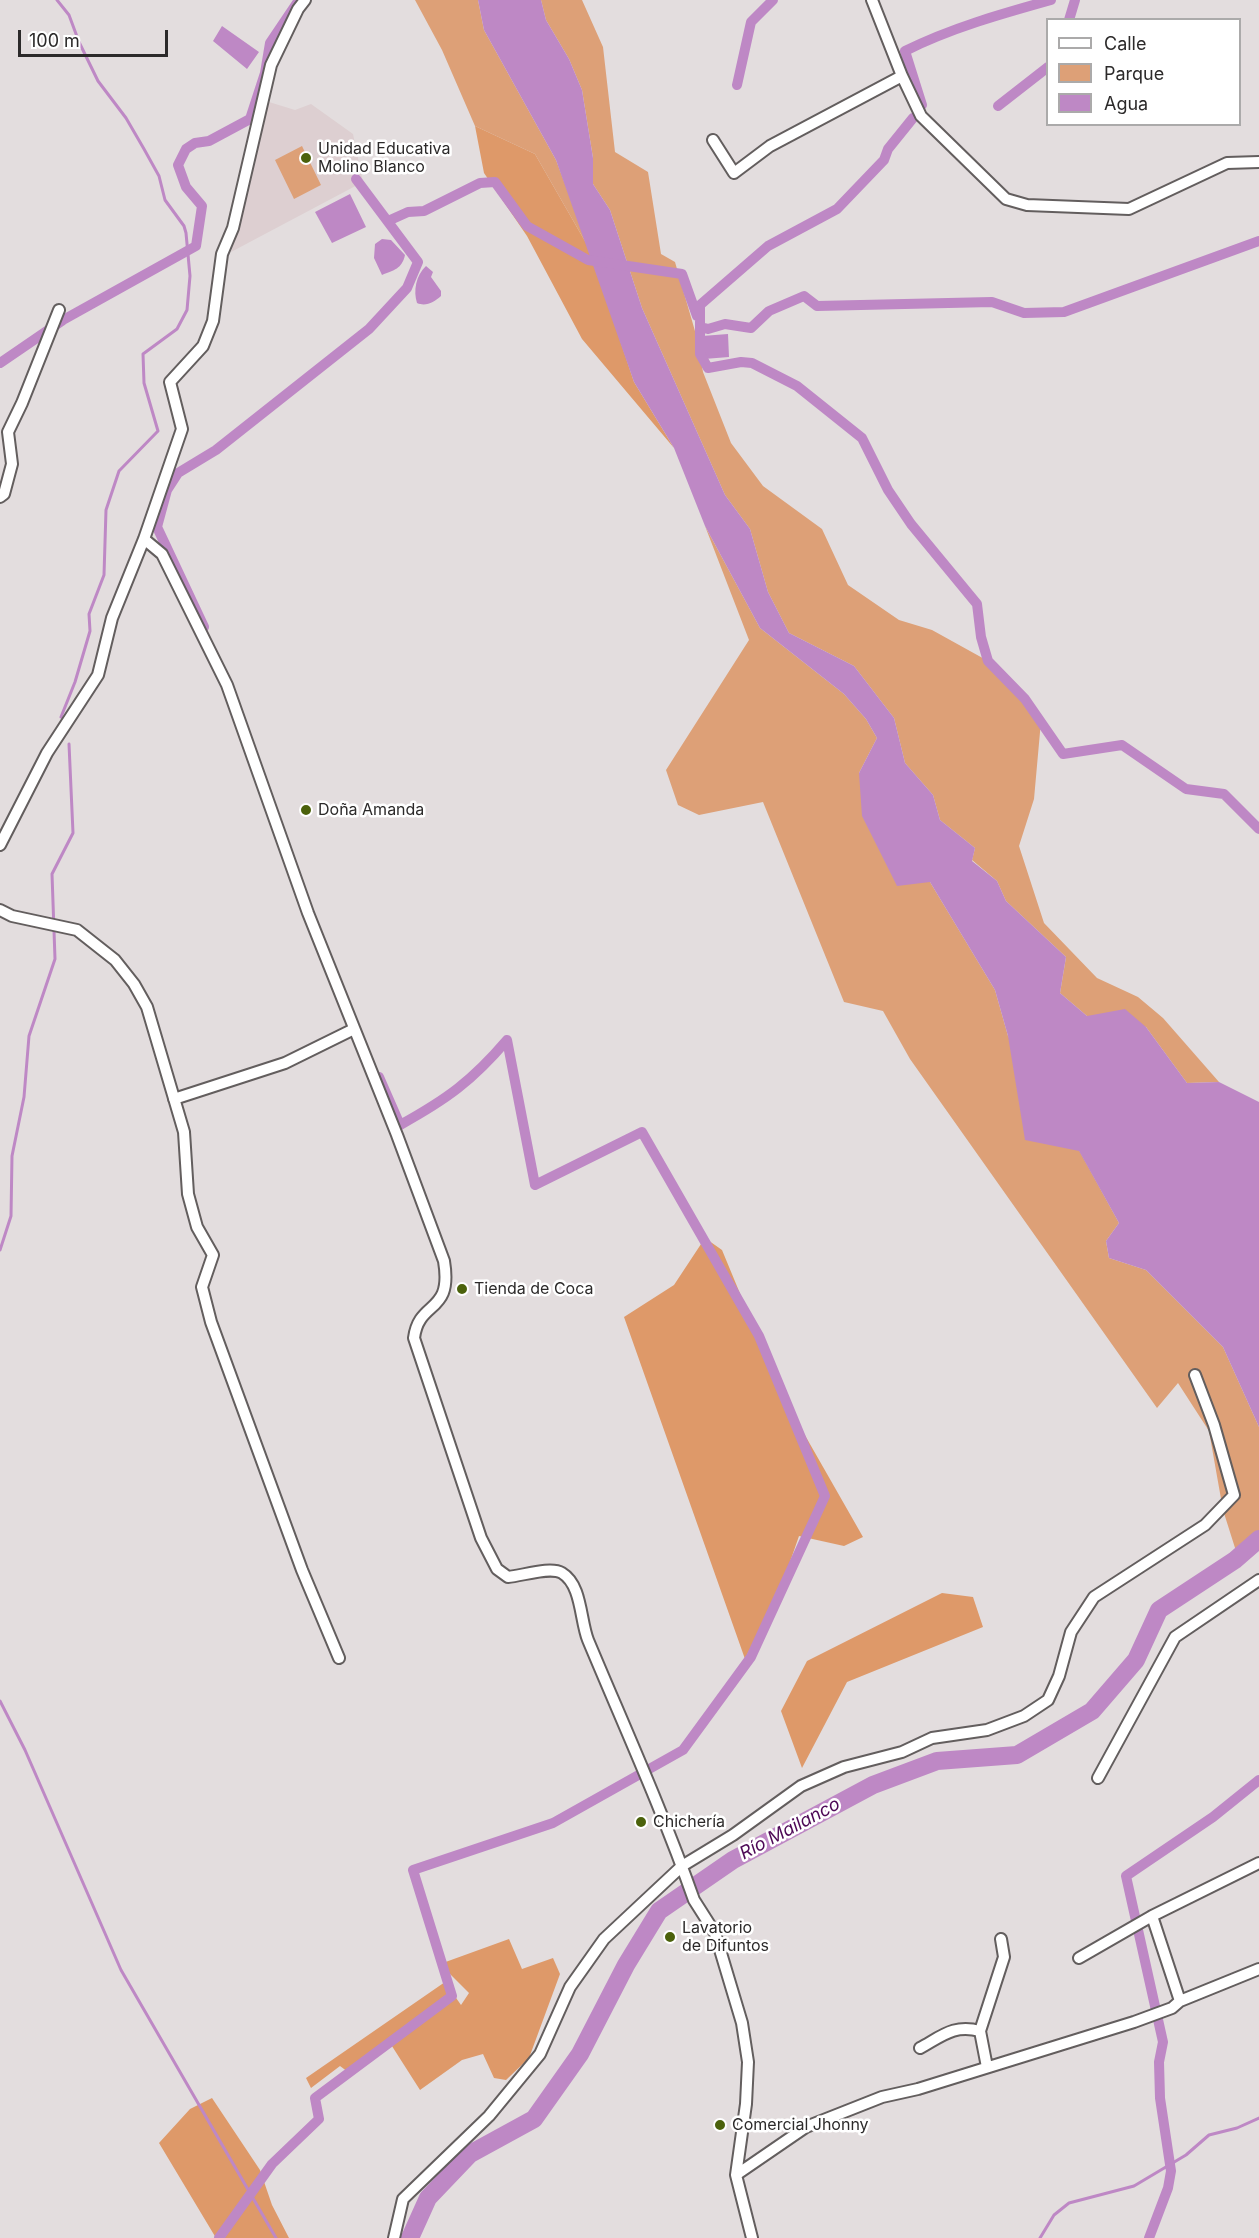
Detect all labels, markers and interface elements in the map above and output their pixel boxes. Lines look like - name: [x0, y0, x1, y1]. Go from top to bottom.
- scale bar: [21, 18, 171, 56]
- legend: [1046, 18, 1241, 126]
- text: 100 m: [29, 30, 80, 51]
- text: Calle: [1104, 33, 1146, 54]
- text: Parque: [1104, 63, 1164, 84]
- text: Agua: [1104, 93, 1148, 114]
- place label: Unidad Educativa Molino Blanco: [318, 139, 450, 177]
- marker: Unidad Educativa Molino Blanco: [299, 151, 313, 165]
- place label: Doña Amanda: [318, 800, 424, 820]
- marker: Doña Amanda: [299, 803, 313, 817]
- place label: Tienda de Coca: [474, 1279, 593, 1299]
- marker: Tienda de Coca: [455, 1282, 469, 1296]
- water label: Río Mailanco: [736, 1793, 844, 1865]
- place label: Chichería: [653, 1812, 725, 1832]
- marker: Chichería: [634, 1815, 648, 1829]
- place label: Lavatorio de Difuntos: [682, 1918, 769, 1956]
- marker: Lavatorio de Difuntos: [663, 1930, 677, 1944]
- place label: Comercial Jhonny: [732, 2115, 869, 2135]
- marker: Comercial Jhonny: [713, 2118, 727, 2132]

